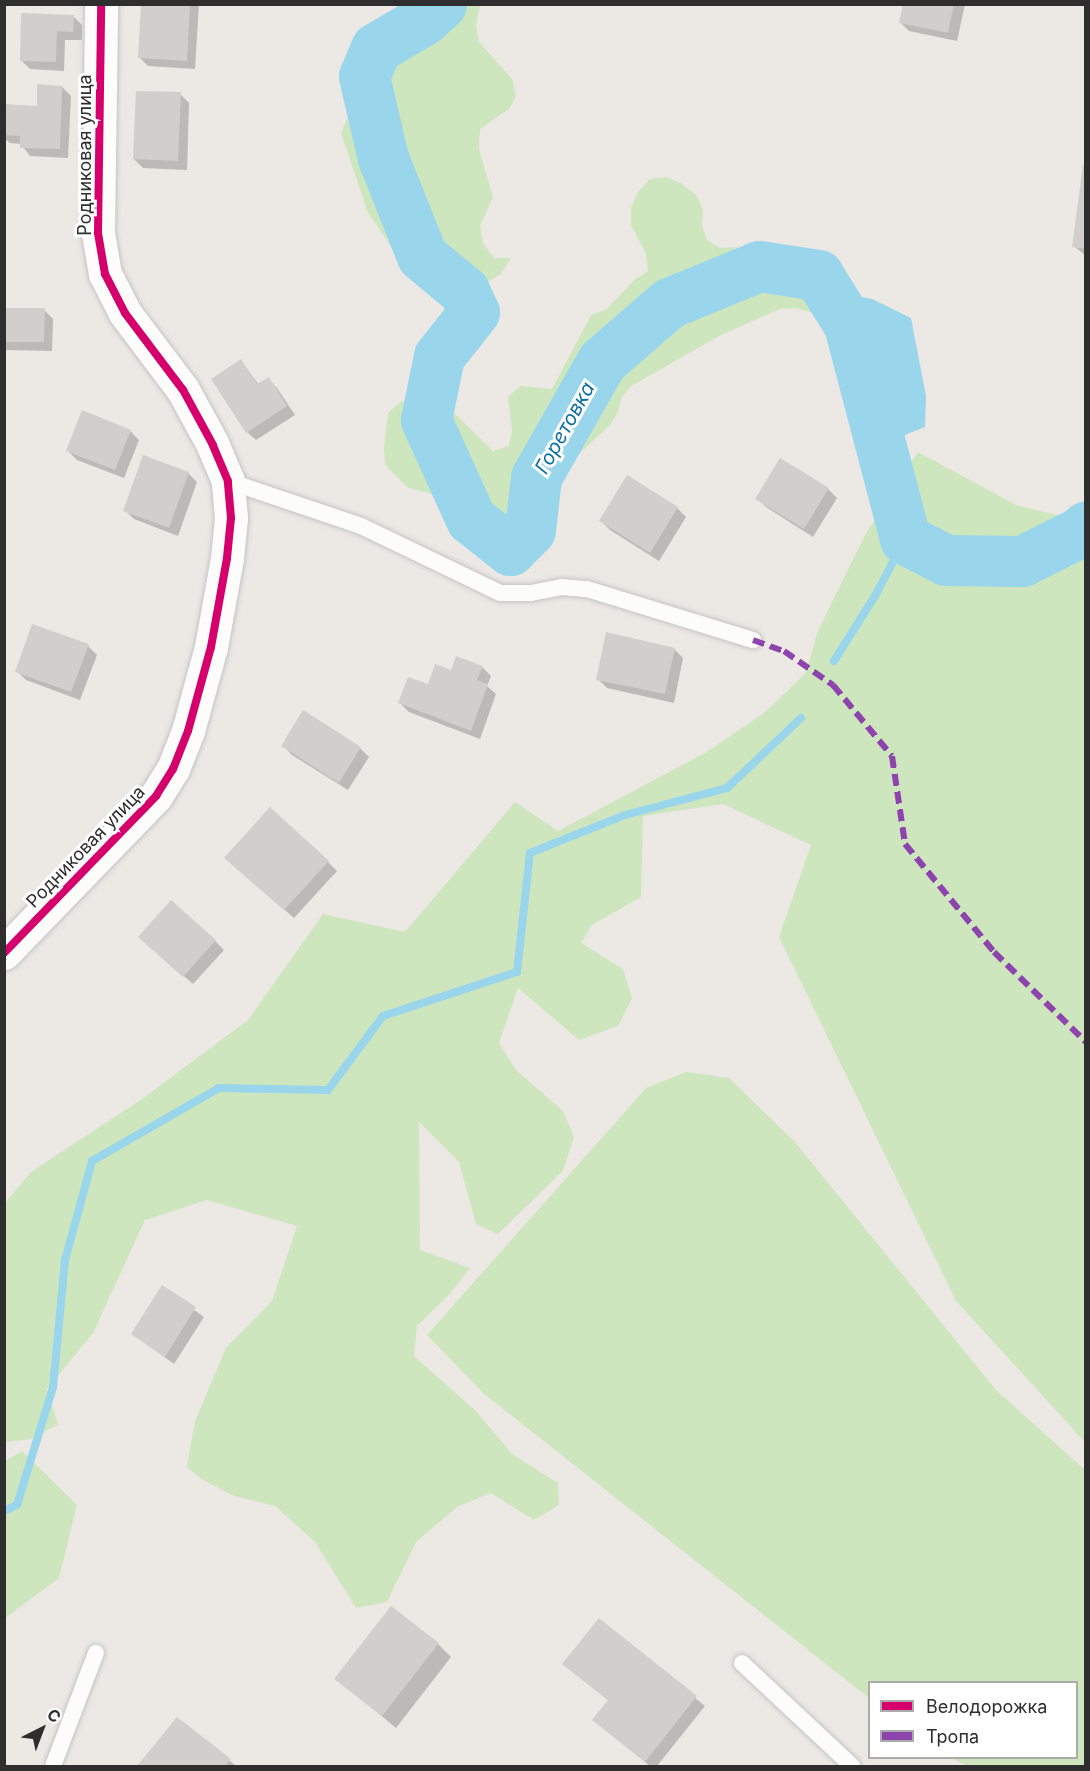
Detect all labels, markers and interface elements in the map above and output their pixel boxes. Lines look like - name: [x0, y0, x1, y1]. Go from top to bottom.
- street label: Родниковая улица: [74, 74, 96, 236]
- water label: Горетовка: [530, 378, 600, 478]
- street label: Родниковая улица: [22, 781, 150, 913]
- legend: [868, 1681, 1078, 1759]
- text: Велодорожка: [926, 1696, 1047, 1717]
- north arrow: [12, 1699, 72, 1759]
- text: С: [43, 1704, 65, 1727]
- text: Тропа: [926, 1726, 979, 1747]

